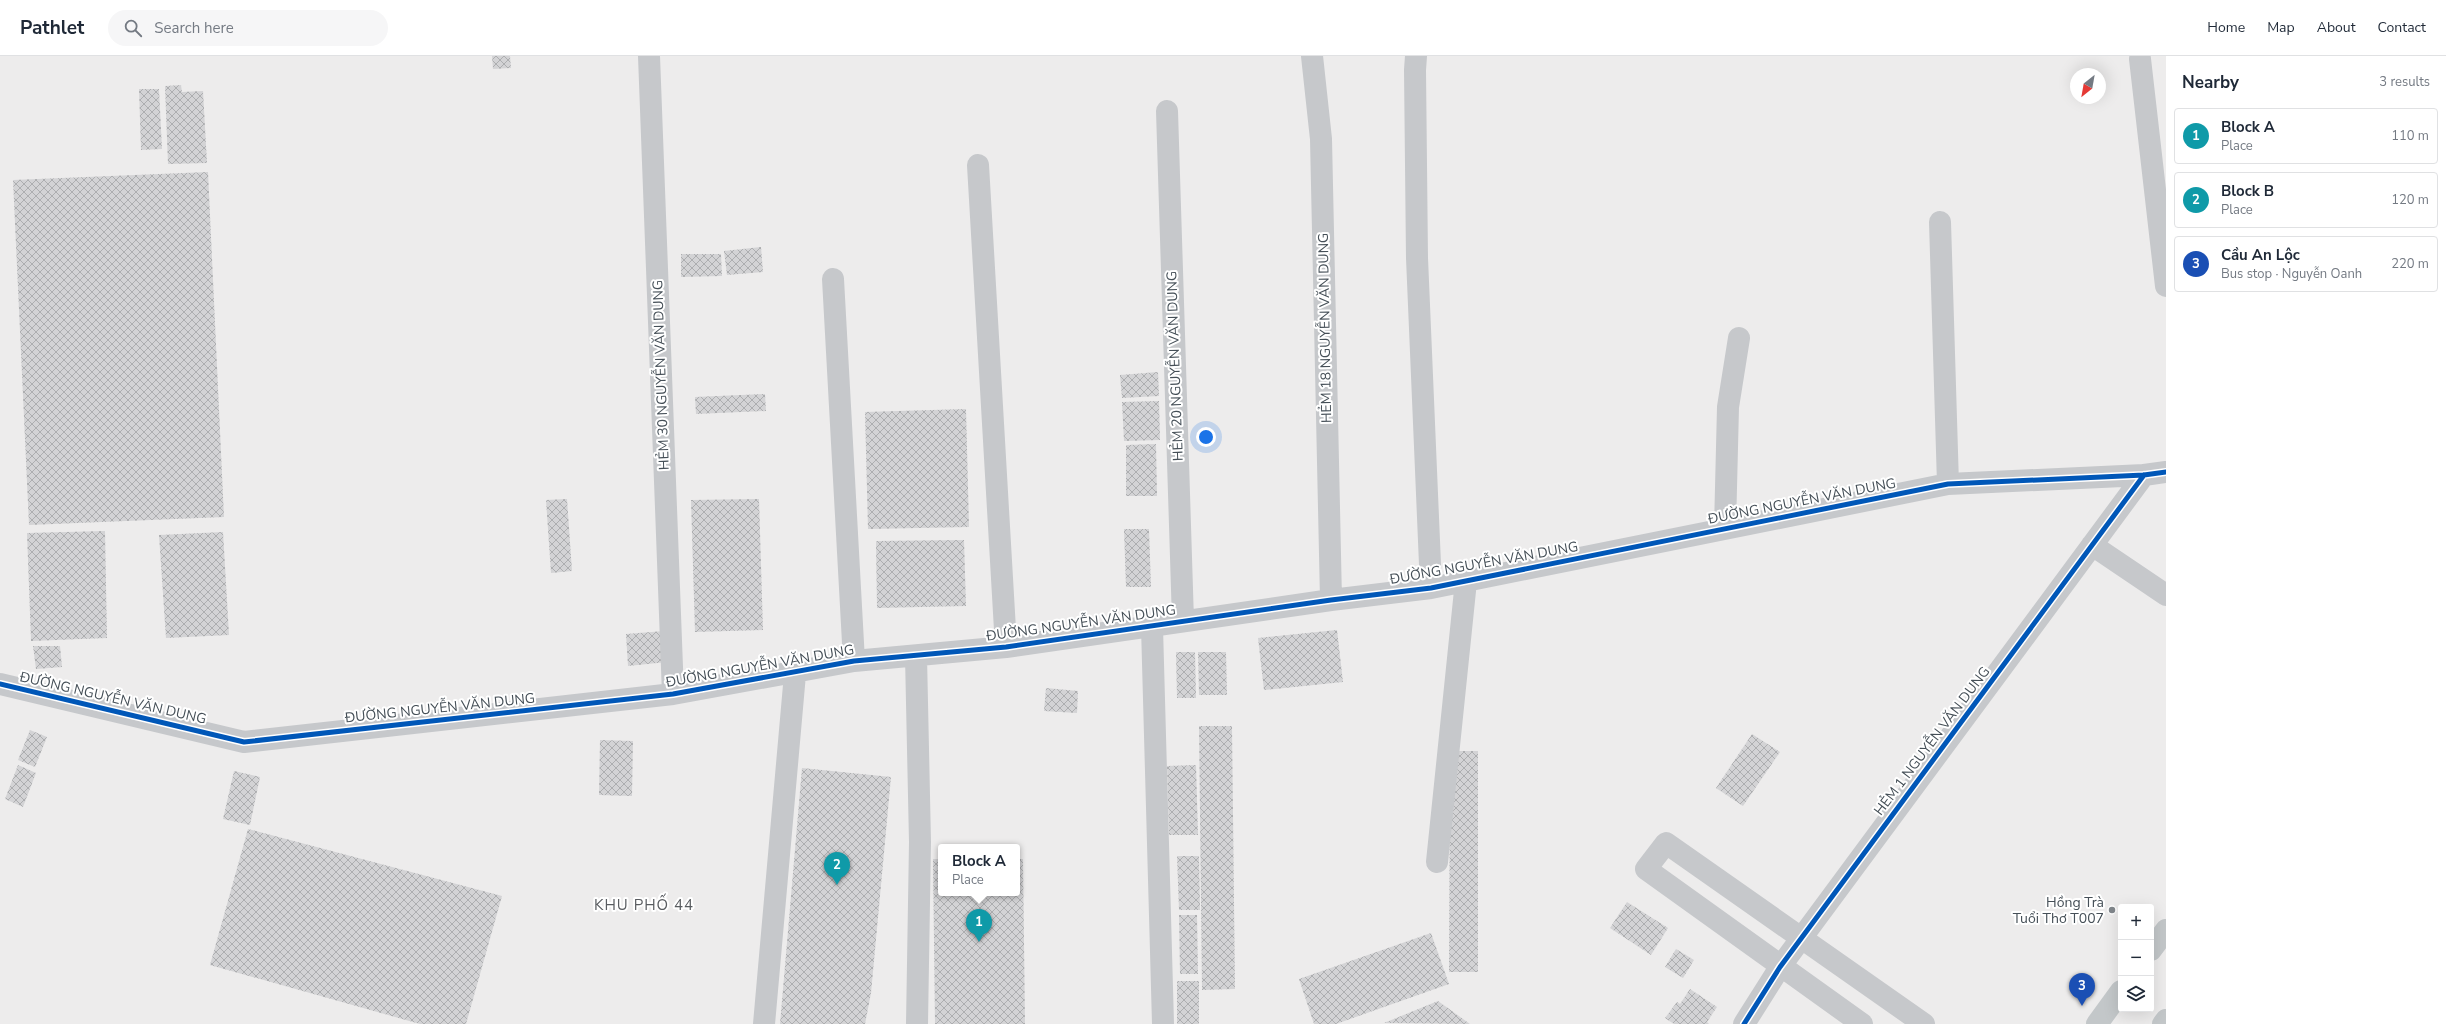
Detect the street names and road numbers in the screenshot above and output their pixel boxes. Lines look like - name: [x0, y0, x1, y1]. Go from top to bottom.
- street label: HẺM 18 NGUYỄN VĂN DUNG: [1313, 233, 1336, 423]
- street label: HẺM 20 NGUYỄN VĂN DUNG: [1161, 271, 1188, 461]
- street label: HẺM 30 NGUYỄN VĂN DUNG: [647, 280, 674, 470]
- street label: ĐƯỜNG NGUYỄN VĂN DUNG: [1705, 472, 1898, 529]
- street label: ĐƯỜNG NGUYỄN VĂN DUNG: [1387, 536, 1580, 589]
- street label: ĐƯỜNG NGUYỄN VĂN DUNG: [984, 599, 1177, 646]
- street label: ĐƯỜNG NGUYỄN VĂN DUNG: [663, 639, 856, 692]
- street label: HẺM 1 NGUYỄN VĂN DUNG: [1869, 662, 1994, 819]
- street label: ĐƯỜNG NGUYỄN VĂN DUNG: [17, 666, 208, 729]
- street label: ĐƯỜNG NGUYỄN VĂN DUNG: [343, 688, 536, 728]

